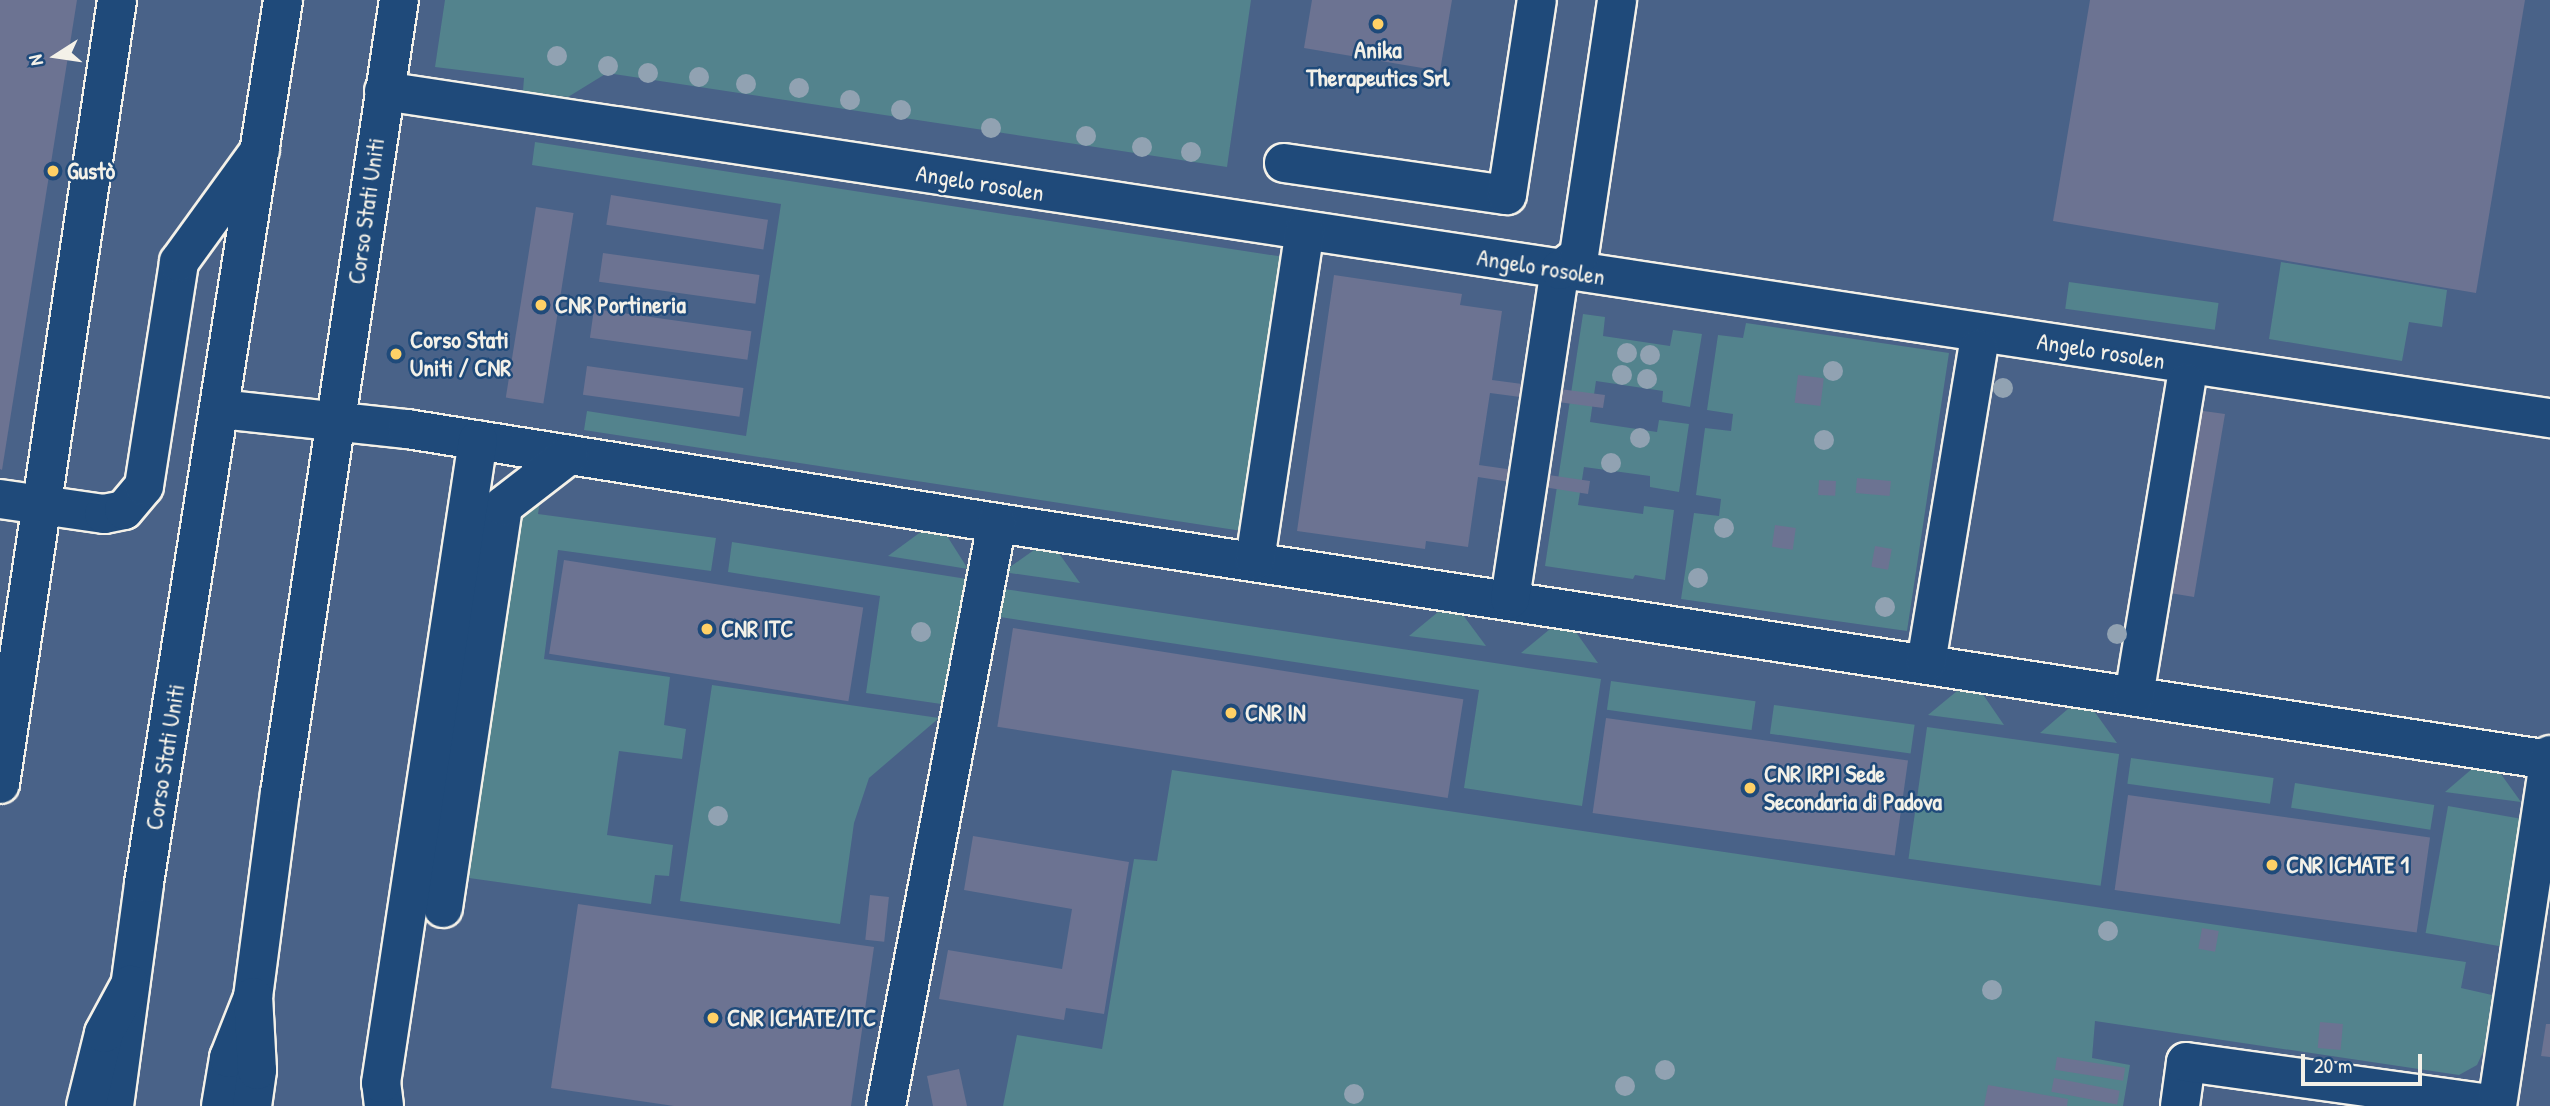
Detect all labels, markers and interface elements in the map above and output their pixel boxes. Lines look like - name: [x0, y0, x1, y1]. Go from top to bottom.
- marker: Anika Therapeutics Srl: [1370, 16, 1386, 32]
- north arrow: [21, 21, 91, 91]
- place label: Anika Therapeutics Srl: [1306, 36, 1450, 92]
- text: N: [22, 53, 49, 68]
- street label: Corso Stati Uniti: [341, 136, 391, 286]
- place label: Gustò: [67, 157, 115, 185]
- street label: Angelo rosolen: [914, 159, 1046, 207]
- marker: Gustò: [45, 163, 61, 179]
- street label: Angelo rosolen: [1475, 243, 1607, 291]
- place label: CNR Portineria: [555, 291, 686, 319]
- marker: CNR Portineria: [533, 297, 549, 313]
- place label: Corso Stati Uniti / CNR: [410, 326, 511, 382]
- street label: Angelo rosolen: [2035, 327, 2167, 375]
- marker: Corso Stati Uniti / CNR: [388, 346, 404, 362]
- place label: CNR ITC: [721, 615, 793, 643]
- marker: CNR ITC: [699, 621, 715, 637]
- street label: Corso Stati Uniti: [139, 682, 191, 832]
- place label: CNR IN: [1245, 699, 1306, 727]
- marker: CNR IN: [1223, 705, 1239, 721]
- place label: CNR IRPI Sede Secondaria di Padova: [1764, 760, 1942, 816]
- marker: CNR IRPI Sede Secondaria di Padova: [1742, 780, 1758, 796]
- place label: CNR ICMATE 1: [2286, 851, 2409, 879]
- marker: CNR ICMATE 1: [2264, 857, 2280, 873]
- place label: CNR ICMATE/ITC: [727, 1004, 876, 1032]
- marker: CNR ICMATE/ITC: [705, 1010, 721, 1026]
- scale bar: [2305, 1040, 2426, 1084]
- text: 20 m: [2314, 1051, 2352, 1080]

